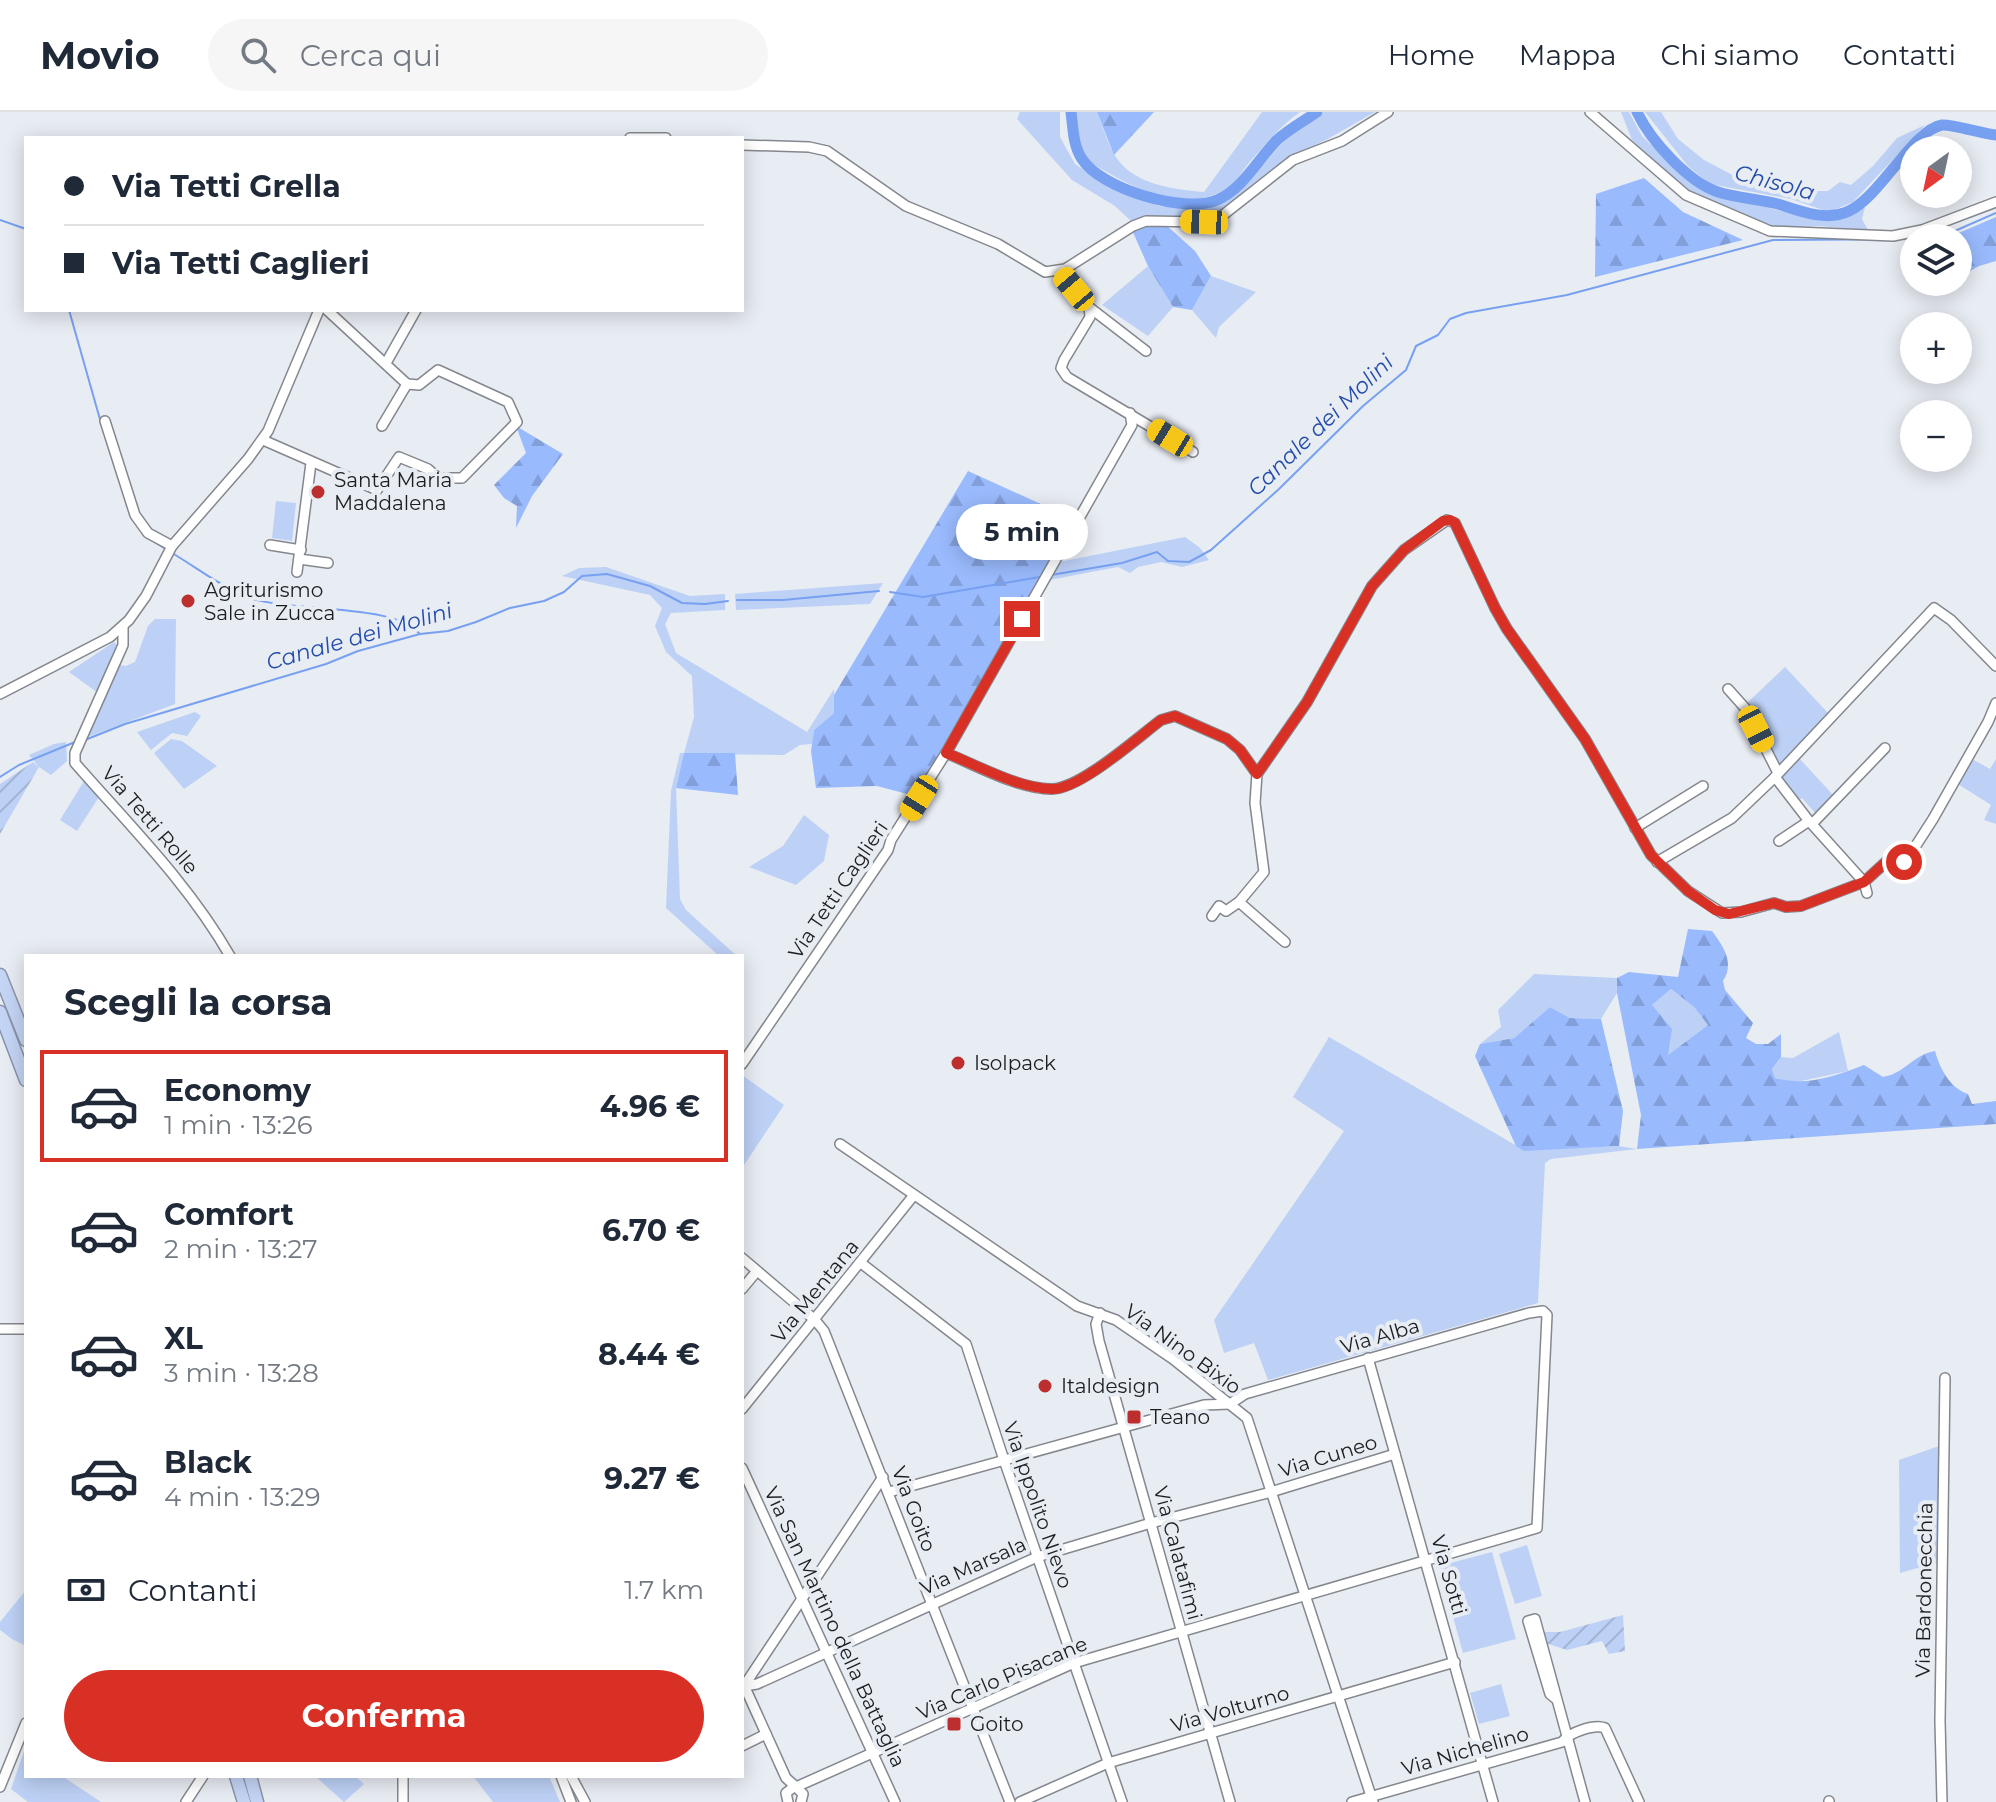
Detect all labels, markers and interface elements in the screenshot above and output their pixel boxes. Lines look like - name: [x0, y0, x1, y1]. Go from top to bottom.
- search box: [208, 19, 768, 91]
- text: Movio: [40, 32, 160, 79]
- icon: search: [236, 33, 280, 77]
- text: Cerca qui: [300, 37, 441, 74]
- text: Home: [1388, 38, 1475, 72]
- text: Mappa: [1519, 38, 1616, 72]
- text: Chi siamo: [1660, 38, 1799, 72]
- text: Contatti: [1843, 38, 1956, 72]
- north arrow: [1900, 136, 1972, 208]
- map controls: [1900, 136, 1972, 472]
- water label: Chisola: [1732, 159, 1818, 206]
- text: Via Tetti Grella: [112, 168, 341, 205]
- car: [1180, 209, 1228, 235]
- button: layers: [1900, 224, 1972, 296]
- text: Via Tetti Caglieri: [112, 245, 369, 282]
- car: [1049, 263, 1099, 315]
- button: +: [1900, 312, 1972, 384]
- water label: Canale dei Molini: [1242, 349, 1399, 502]
- button: −: [1900, 400, 1972, 472]
- car: [1143, 415, 1197, 461]
- place label: Santa Maria Maddalena: [334, 468, 452, 515]
- marker: Santa Maria Maddalena: [309, 483, 327, 501]
- callout: 5 min: [956, 503, 1088, 559]
- text: 5 min: [984, 516, 1060, 548]
- place label: Agriturismo Sale in Zucca: [204, 578, 335, 625]
- marker: Agriturismo Sale in Zucca: [179, 592, 197, 610]
- water label: Canale dei Molini: [263, 597, 455, 676]
- route end: [1004, 601, 1040, 637]
- car: [1734, 702, 1778, 756]
- street label: Via Tetti Rolle: [97, 761, 203, 879]
- car: [896, 771, 942, 825]
- street label: Via Tetti Caglieri: [783, 817, 893, 963]
- route start: [1886, 844, 1922, 880]
- text: Scegli la corsa: [64, 980, 332, 1024]
- place label: Isolpack: [974, 1051, 1056, 1075]
- marker: Isolpack: [949, 1054, 967, 1072]
- icon: car: [68, 1070, 140, 1142]
- text: Economy: [164, 1072, 311, 1109]
- text: 4.96 €: [600, 1088, 700, 1125]
- text: 1 min · 13:26: [164, 1109, 313, 1141]
- icon: car: [68, 1194, 140, 1266]
- text: Comfort: [164, 1196, 294, 1233]
- text: 6.70 €: [602, 1212, 700, 1249]
- text: 2 min · 13:27: [164, 1233, 318, 1265]
- street label: Via Mentana: [766, 1235, 864, 1347]
- street label: Via Nino Bixio: [1120, 1299, 1246, 1399]
- street label: Via Alba: [1338, 1313, 1422, 1359]
- icon: car: [68, 1318, 140, 1390]
- text: XL: [164, 1320, 203, 1357]
- text: 8.44 €: [598, 1336, 700, 1373]
- text: 3 min · 13:28: [164, 1357, 319, 1389]
- place label: Italdesign: [1061, 1374, 1160, 1398]
- marker: Italdesign: [1036, 1377, 1054, 1395]
- place label: Teano: [1150, 1405, 1210, 1429]
- marker: Teano: [1125, 1408, 1143, 1426]
- street label: Via Ippolito Nievo: [998, 1419, 1078, 1591]
- street label: Via Cuneo: [1276, 1430, 1380, 1482]
- icon: car: [68, 1442, 140, 1514]
- text: Black: [164, 1444, 252, 1481]
- text: 9.27 €: [604, 1460, 700, 1497]
- street label: Via Goito: [887, 1463, 941, 1555]
- text: 4 min · 13:29: [164, 1481, 321, 1513]
- street label: Via San Martino della Battaglia: [759, 1483, 911, 1771]
- street label: Via Calatafimi: [1149, 1484, 1207, 1622]
- street label: Via Bardonecchia: [1910, 1502, 1938, 1678]
- street label: Via Marsala: [916, 1532, 1030, 1600]
- street label: Via Sotti: [1426, 1532, 1472, 1618]
- icon: cash: [64, 1568, 108, 1612]
- text: Contanti: [128, 1572, 258, 1609]
- text: 1.7 km: [624, 1574, 704, 1606]
- street label: Via Carlo Pisacane: [913, 1631, 1091, 1725]
- button: Conferma: [64, 1670, 704, 1762]
- street label: Via Volturno: [1168, 1681, 1292, 1737]
- place label: Goito: [970, 1712, 1024, 1736]
- marker: Goito: [945, 1715, 963, 1733]
- street label: Via Nichelino: [1399, 1721, 1531, 1781]

